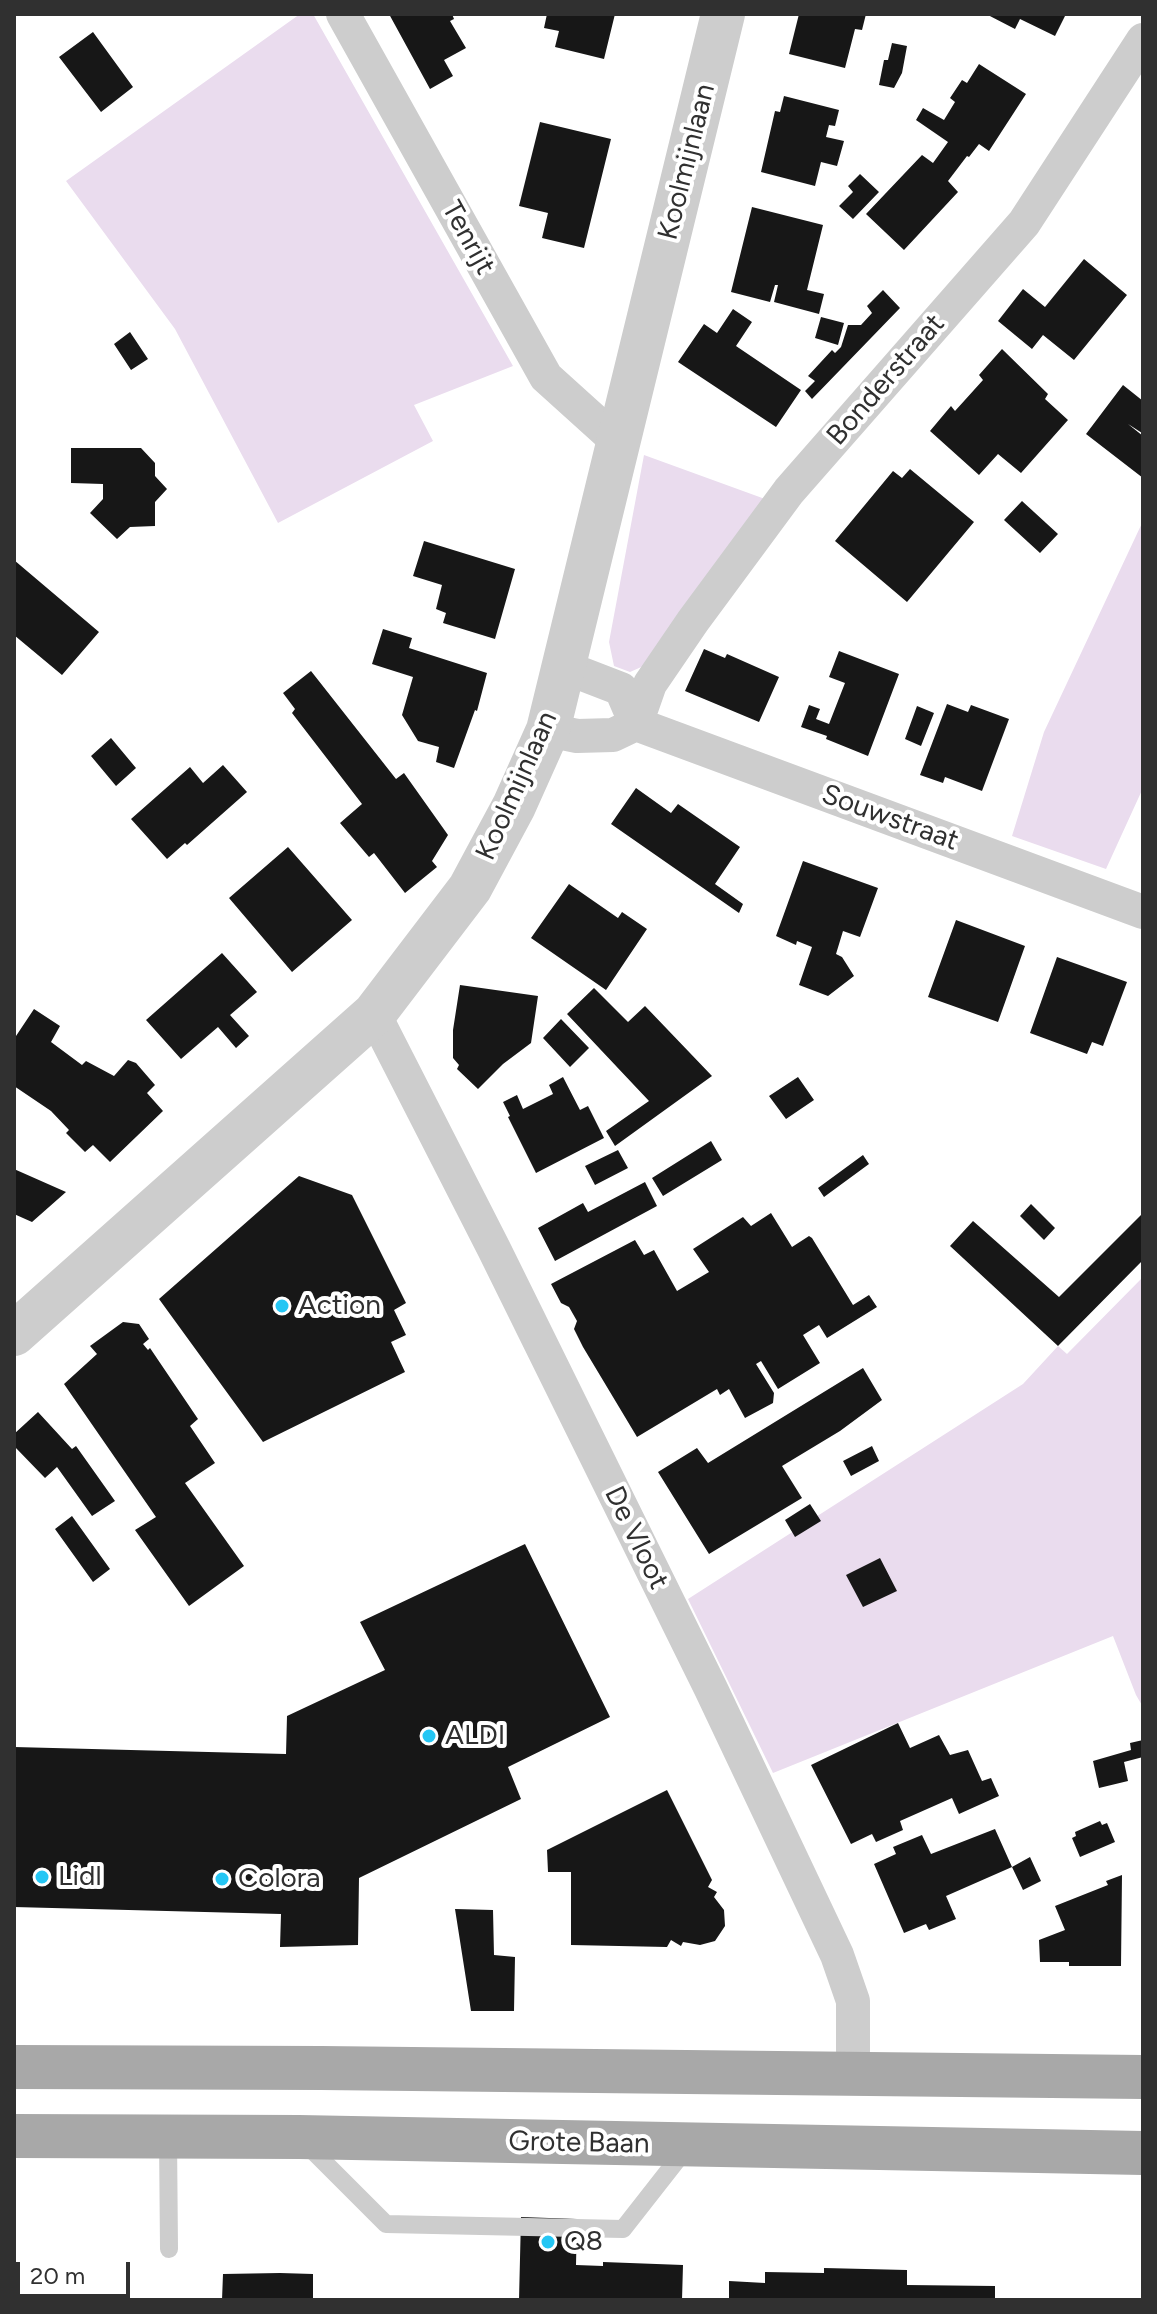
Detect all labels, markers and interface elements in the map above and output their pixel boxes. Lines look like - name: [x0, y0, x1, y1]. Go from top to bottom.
- street label: Koolmijnlaan: [651, 81, 723, 243]
- street label: Tenrijt: [434, 195, 502, 281]
- street label: Bonderstraat: [820, 308, 952, 452]
- street label: Koolmijnlaan: [469, 706, 565, 866]
- street label: Souwstraat: [817, 778, 963, 858]
- place label: Action: [298, 1289, 381, 1323]
- marker: Action: [273, 1297, 291, 1315]
- street label: De Vloot: [597, 1481, 675, 1595]
- place label: ALDI: [445, 1719, 505, 1753]
- marker: ALDI: [420, 1727, 438, 1745]
- place label: Lidl: [58, 1860, 102, 1894]
- place label: Colora: [238, 1862, 321, 1896]
- marker: Lidl: [33, 1868, 51, 1886]
- marker: Colora: [213, 1870, 231, 1888]
- street label: Grote Baan: [508, 2125, 650, 2161]
- place label: Q8: [564, 2225, 603, 2259]
- marker: Q8: [539, 2233, 557, 2251]
- scale bar: [20, 2246, 134, 2296]
- text: 20 m: [30, 2261, 85, 2290]

